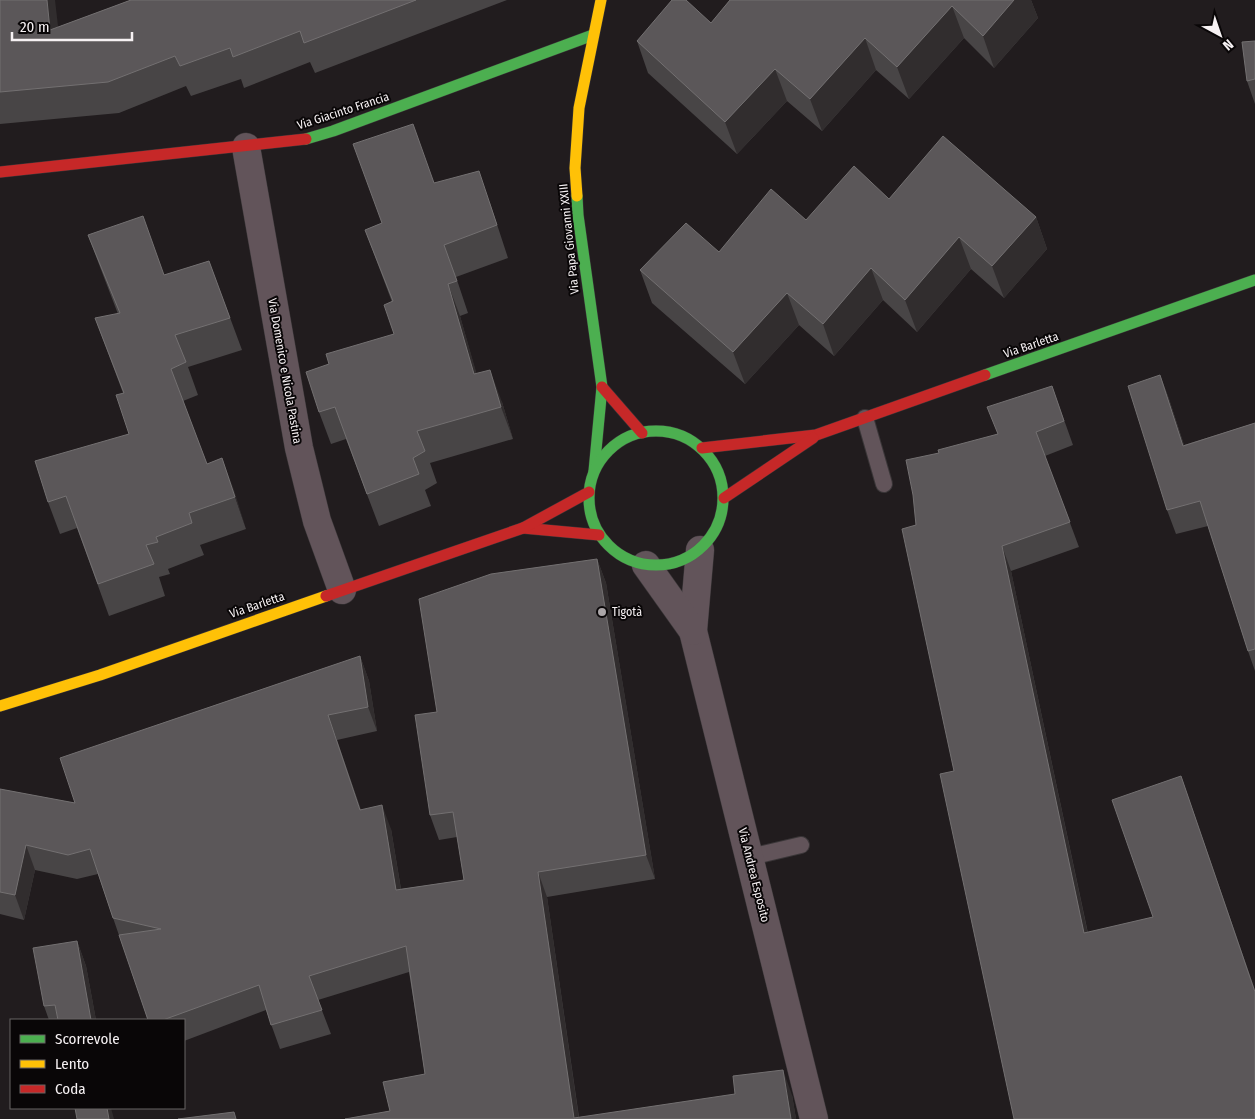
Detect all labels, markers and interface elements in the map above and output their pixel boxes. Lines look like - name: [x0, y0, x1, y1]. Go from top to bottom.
- scale bar: [12, 10, 132, 42]
- north arrow: [1195, 10, 1245, 60]
- text: 20 m: [20, 18, 50, 36]
- text: N: [1219, 35, 1237, 54]
- street label: Via Giacinto Francia: [295, 89, 391, 132]
- street label: Via Papa Giovanni XXIII: [556, 183, 582, 295]
- street label: Via Domenico e Nicola Pastina: [265, 297, 305, 445]
- street label: Via Barletta: [1002, 329, 1060, 361]
- street label: Via Barletta: [228, 589, 286, 621]
- place label: Tigotà: [612, 605, 642, 619]
- marker: Tigotà: [596, 606, 608, 618]
- street label: Via Andrea Esposito: [735, 826, 773, 924]
- legend: [10, 1019, 185, 1109]
- text: Scorrevole: [55, 1030, 120, 1048]
- text: Lento: [55, 1055, 89, 1073]
- text: Coda: [55, 1080, 86, 1098]

